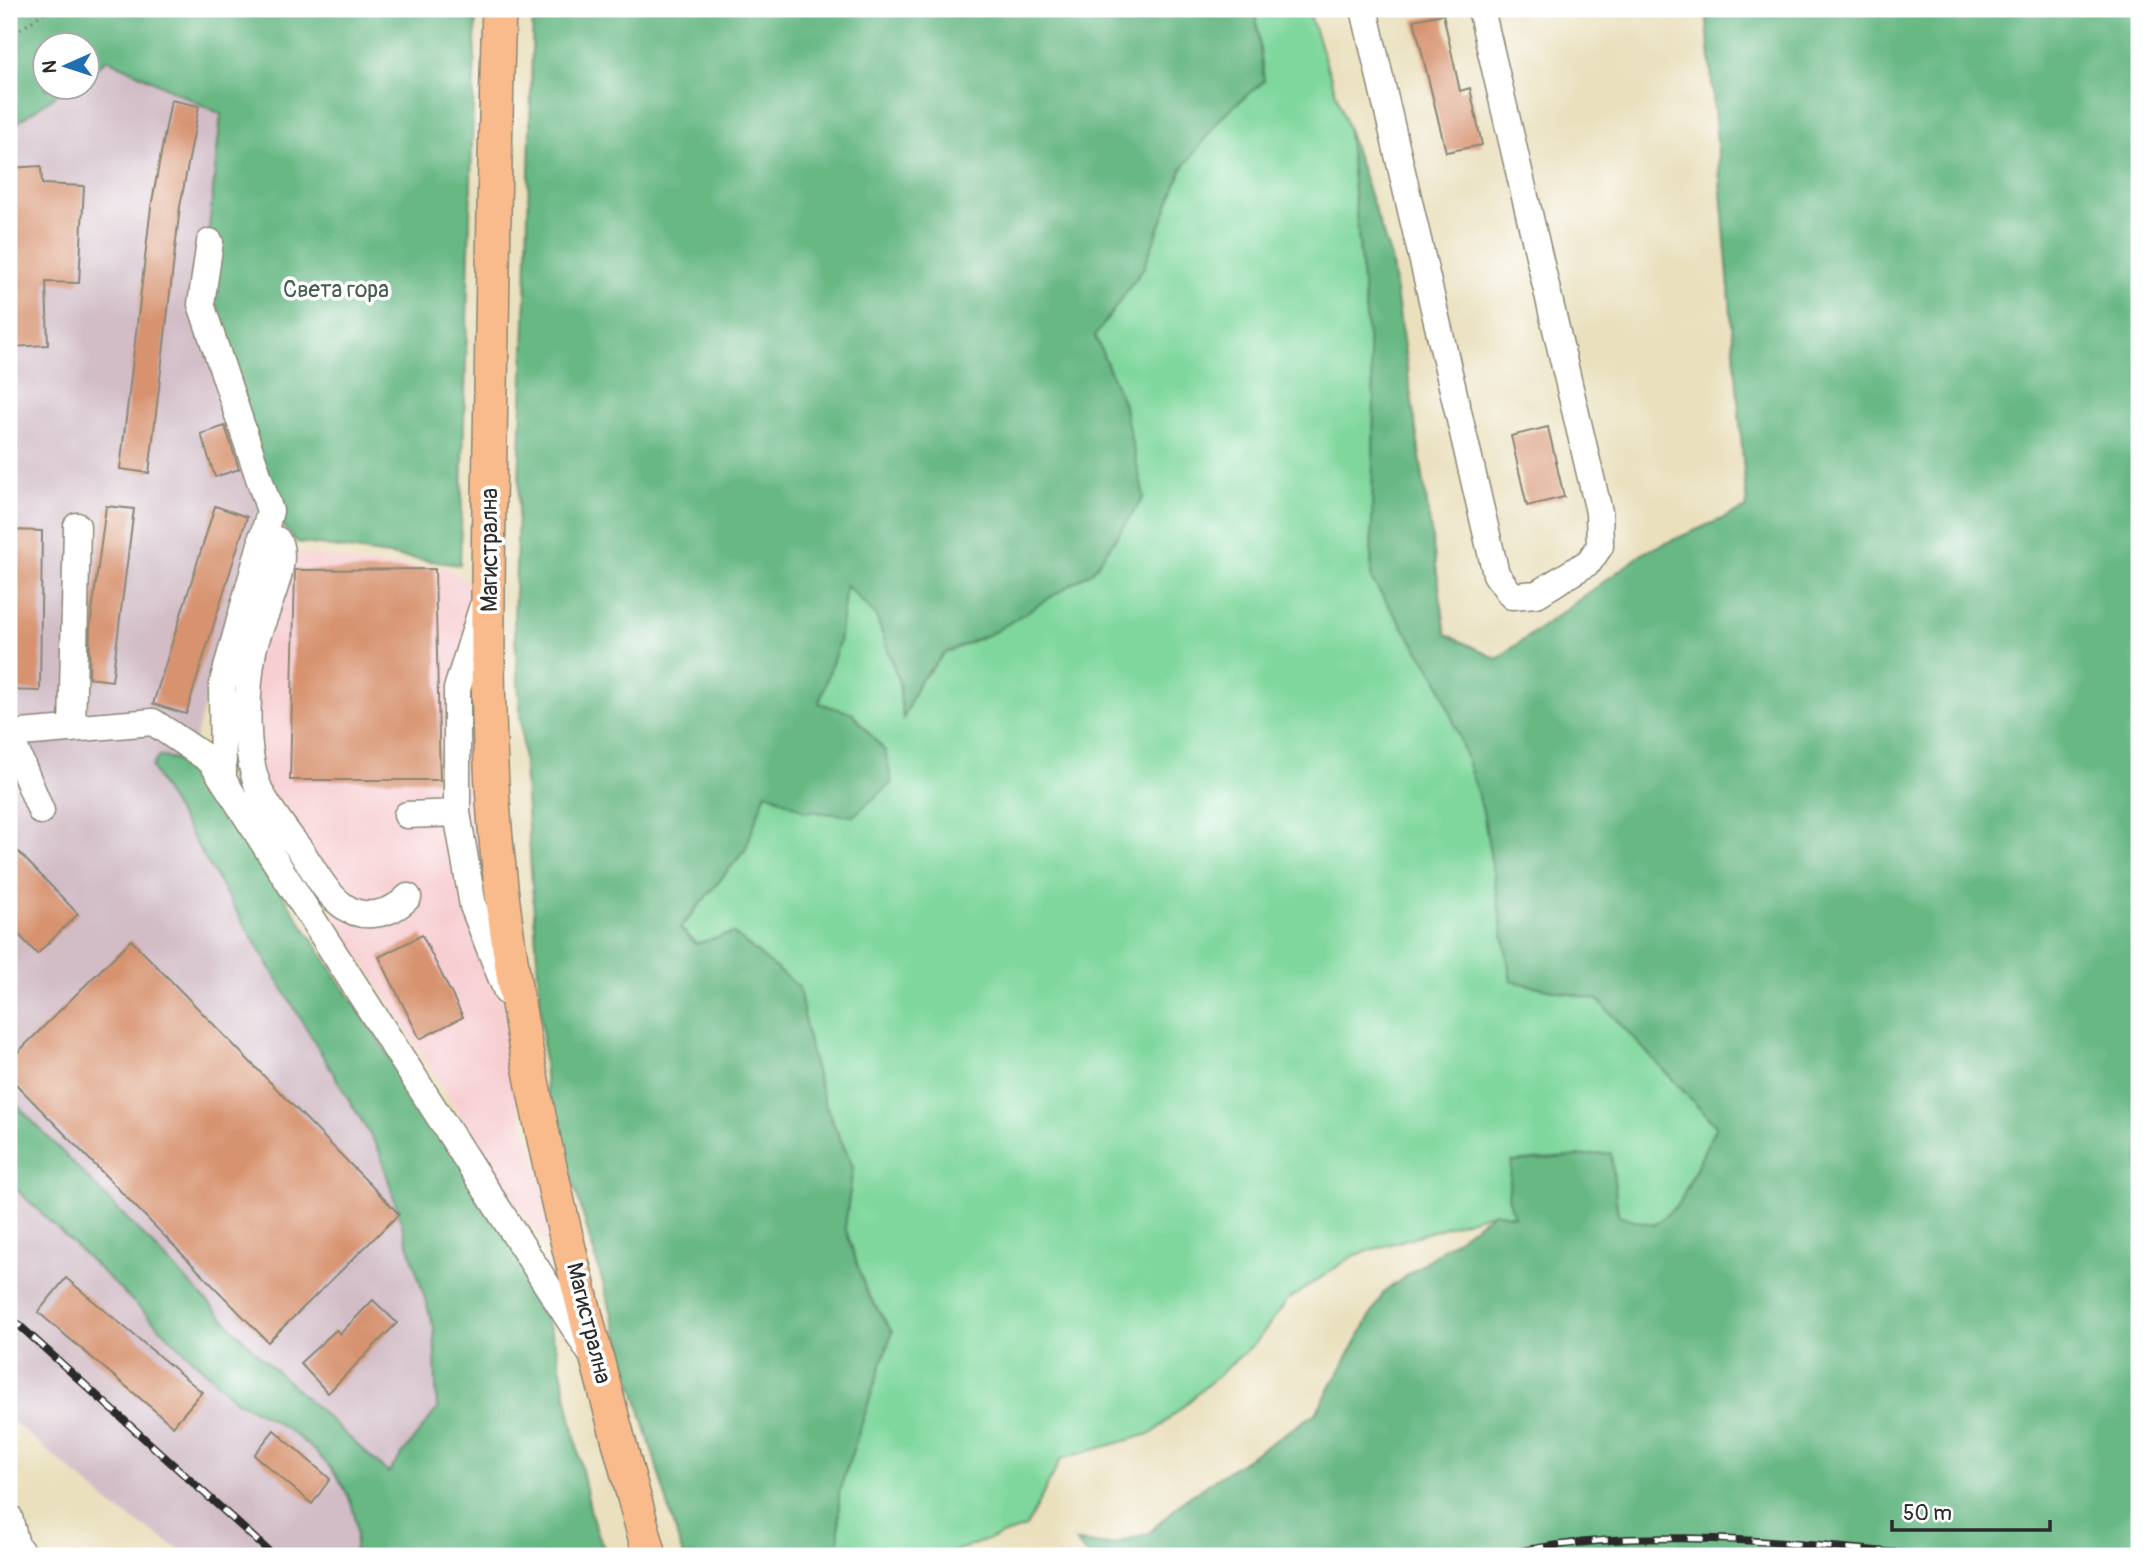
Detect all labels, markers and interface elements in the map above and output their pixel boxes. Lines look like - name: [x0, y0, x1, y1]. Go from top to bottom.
- north arrow: [32, 32, 102, 102]
- text: N: [38, 60, 62, 74]
- park label: Света гора: [283, 275, 389, 304]
- street label: Магистрална: [475, 488, 504, 612]
- street label: Магистрална: [560, 1259, 618, 1387]
- scale bar: [1892, 1488, 2050, 1532]
- text: 50 m: [1903, 1500, 1952, 1527]

